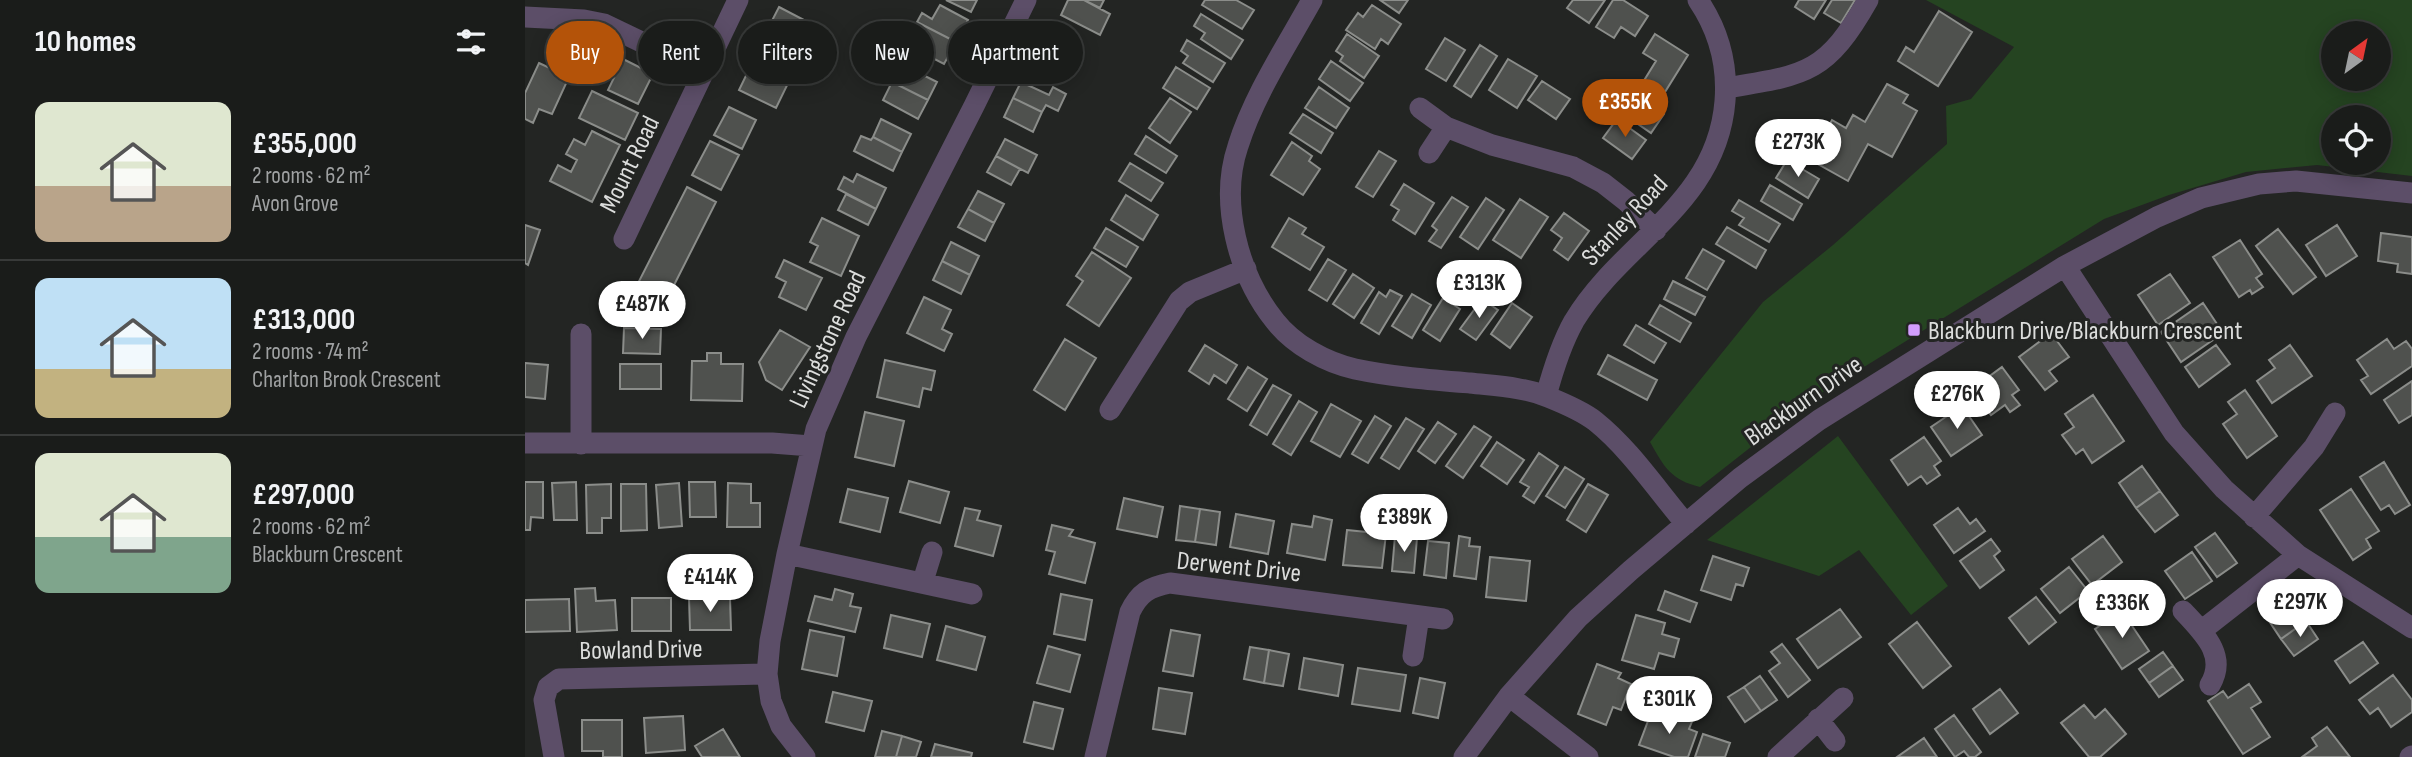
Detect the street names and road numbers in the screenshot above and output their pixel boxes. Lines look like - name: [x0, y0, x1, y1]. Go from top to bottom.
- street label: Mount Road: [594, 111, 667, 218]
- street label: Stanley Road: [1575, 169, 1675, 273]
- street label: Livingstone Road: [783, 266, 874, 413]
- street label: Blackburn Drive: [1739, 349, 1869, 453]
- street label: Derwent Drive: [1175, 546, 1303, 589]
- street label: Bowland Drive: [579, 634, 703, 667]

